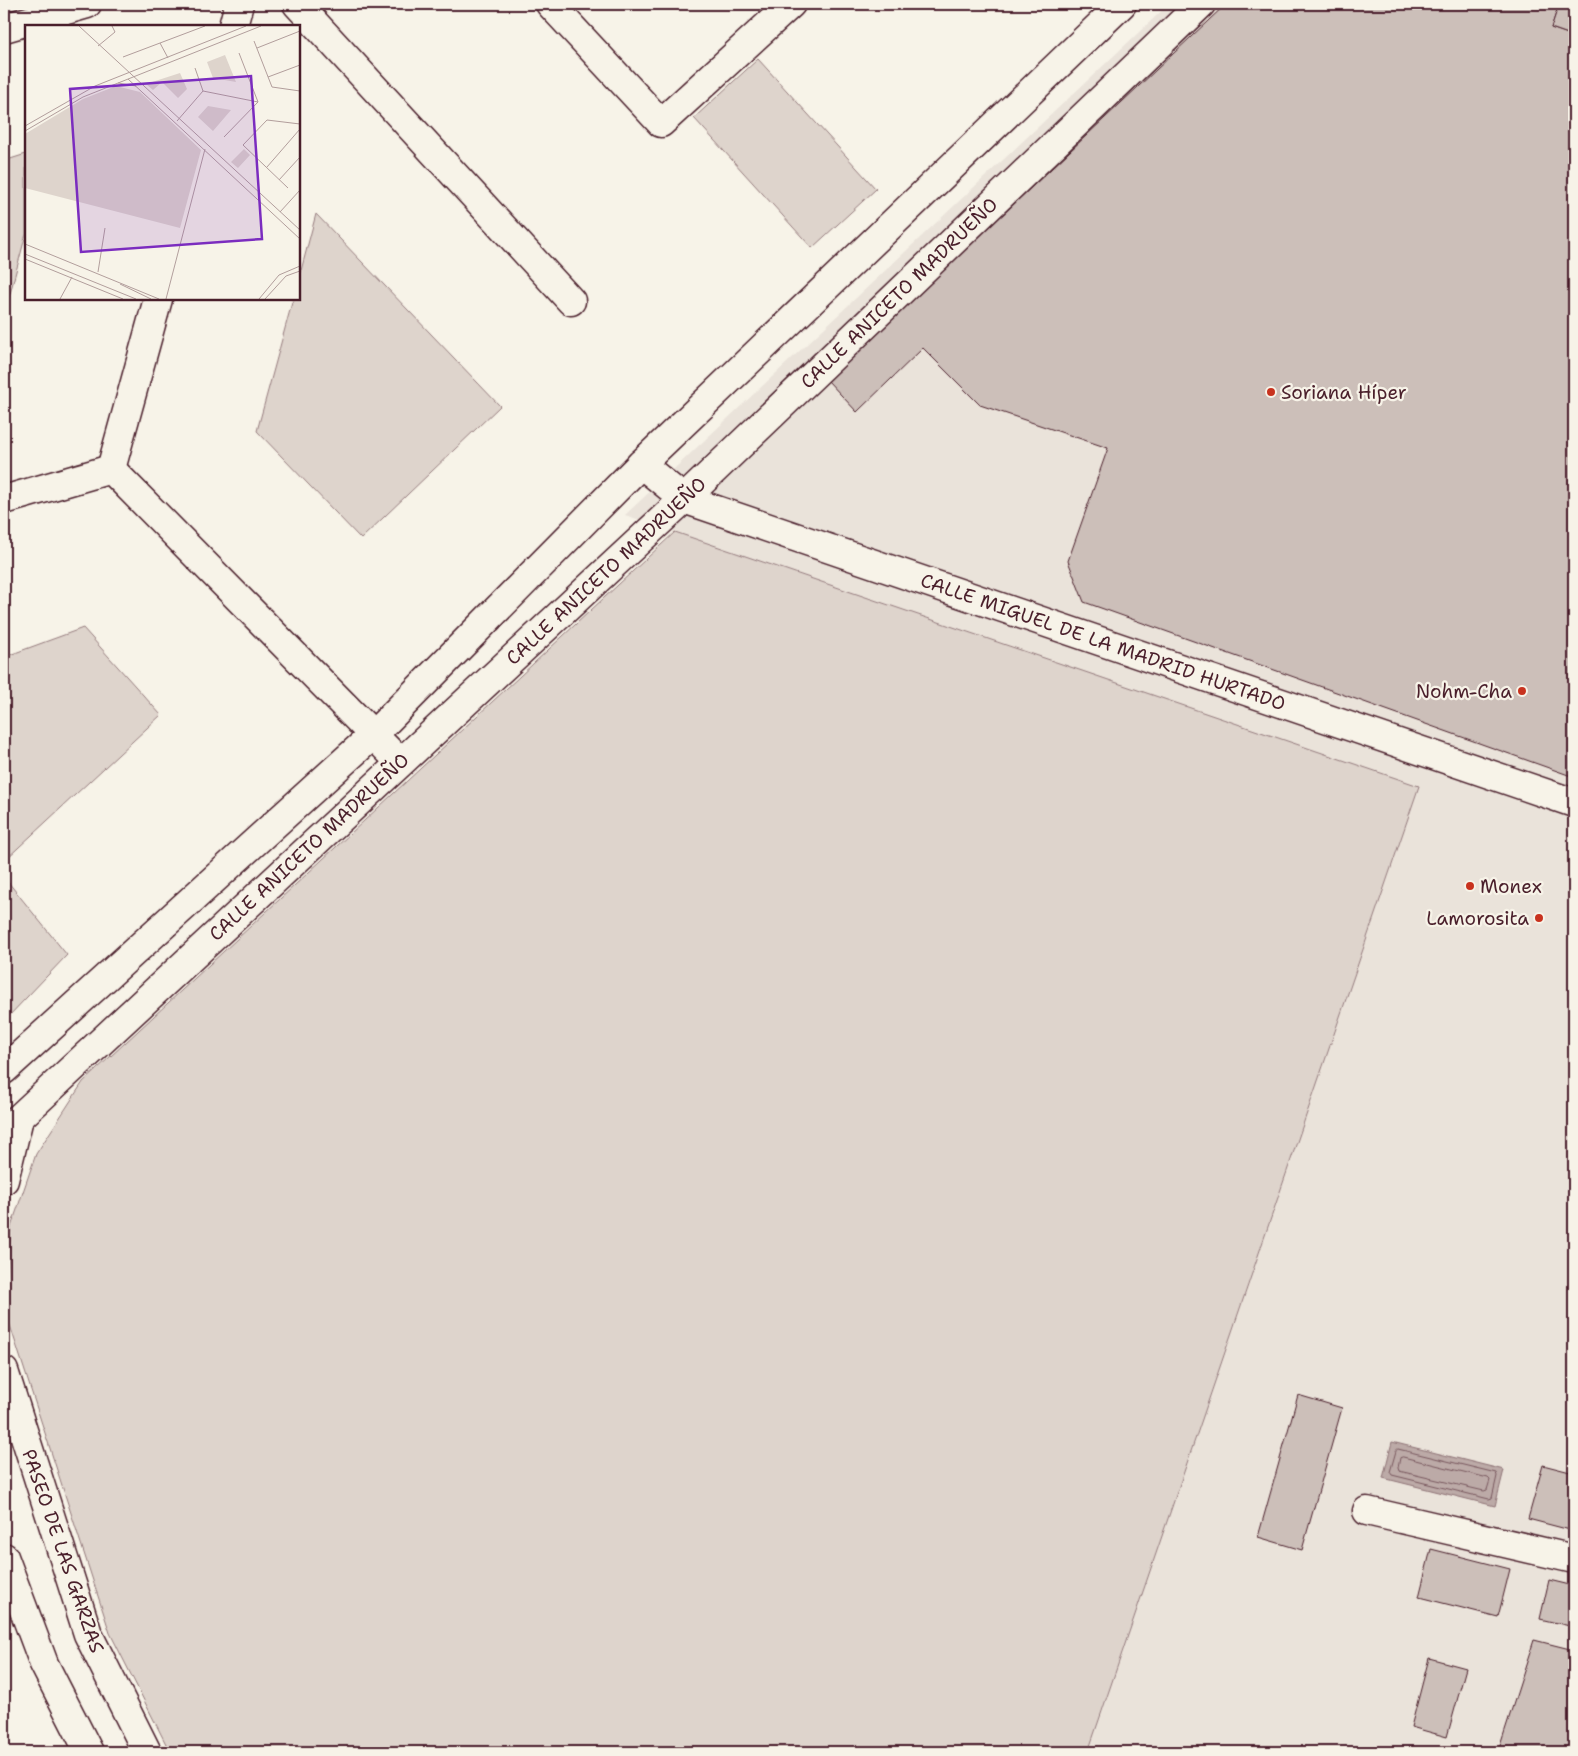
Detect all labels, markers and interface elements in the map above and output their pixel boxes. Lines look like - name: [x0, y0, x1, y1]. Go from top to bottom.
- inset map: [25, 25, 300, 300]
- street label: CALLE ANICETO MADRUEÑO: [794, 191, 1003, 394]
- place label: Soriana Híper: [1281, 380, 1407, 405]
- marker: Soriana Híper: [1265, 386, 1277, 398]
- street label: CALLE ANICETO MADRUEÑO: [500, 471, 711, 670]
- street label: CALLE MIGUEL DE LA MADRID HURTADO: [917, 568, 1289, 716]
- place label: Nohm-Cha: [1416, 679, 1512, 704]
- marker: Nohm-Cha: [1516, 685, 1528, 697]
- street label: CALLE ANICETO MADRUEÑO: [203, 747, 414, 946]
- place label: Monex: [1480, 874, 1542, 899]
- marker: Monex: [1464, 880, 1476, 892]
- place label: Lamorosita: [1426, 906, 1529, 931]
- marker: Lamorosita: [1533, 912, 1545, 924]
- street label: PASEO DE LAS GARZAS: [16, 1446, 110, 1656]

